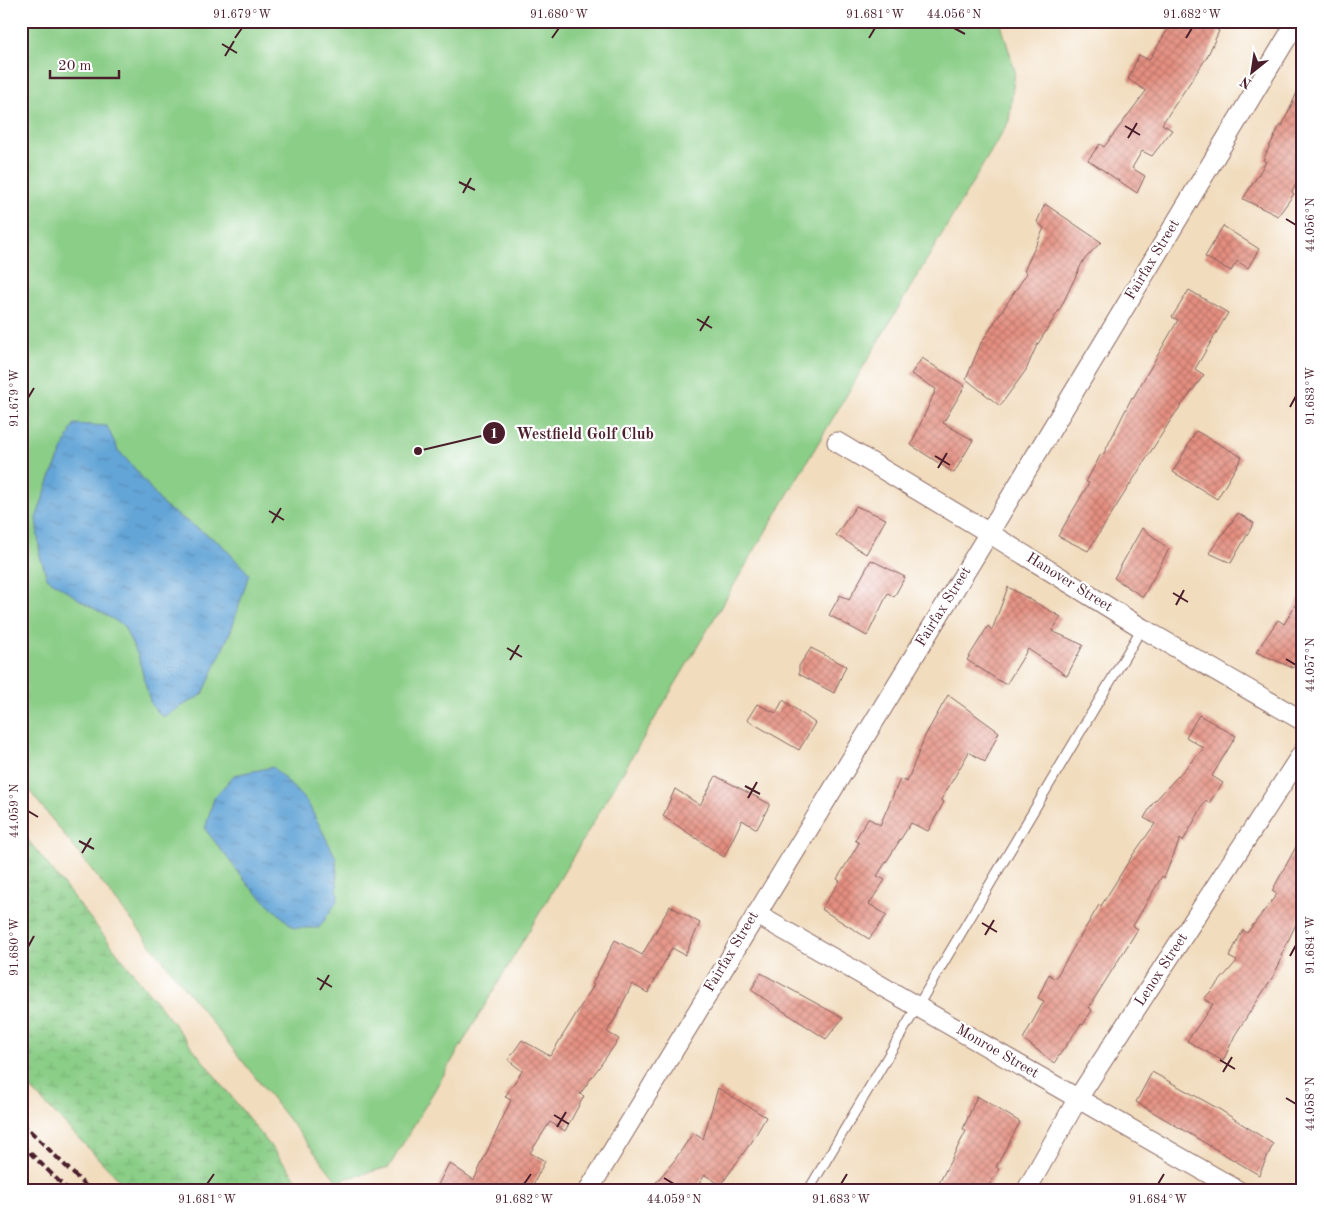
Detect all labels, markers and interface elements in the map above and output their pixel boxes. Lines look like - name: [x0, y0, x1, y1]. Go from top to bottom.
- text: 44.056°N: [927, 8, 981, 21]
- text: 91.679°W: [213, 9, 271, 21]
- text: 91.680°W: [530, 9, 588, 21]
- text: 91.681°W: [846, 9, 904, 21]
- text: 91.682°W: [1163, 9, 1221, 21]
- scale bar: [50, 48, 119, 80]
- north arrow: [1226, 48, 1276, 98]
- text: 20 m: [58, 59, 92, 74]
- text: N: [1238, 74, 1254, 91]
- text: 44.056°N: [1304, 198, 1317, 252]
- street label: Fairfax Street: [1123, 217, 1183, 303]
- text: 91.683°W: [1305, 367, 1317, 425]
- text: 91.679°W: [9, 369, 21, 427]
- callout: Westfield Golf Club: [481, 418, 664, 449]
- text: 1: [490, 427, 498, 442]
- text: Westfield Golf Club: [516, 427, 654, 443]
- street label: Hanover Street: [1023, 551, 1115, 615]
- street label: Fairfax Street: [914, 564, 974, 650]
- text: 44.057°N: [1304, 638, 1317, 692]
- text: 44.059°N: [8, 784, 21, 838]
- street label: Fairfax Street: [702, 909, 762, 995]
- text: 91.684°W: [1305, 916, 1317, 974]
- text: 91.680°W: [9, 918, 21, 976]
- street label: Lenox Street: [1133, 931, 1191, 1009]
- street label: Monroe Street: [953, 1022, 1041, 1082]
- text: 44.058°N: [1304, 1077, 1317, 1131]
- text: 44.059°N: [647, 1193, 701, 1206]
- text: 91.681°W: [178, 1194, 236, 1206]
- text: 91.682°W: [495, 1194, 553, 1206]
- text: 91.683°W: [812, 1194, 870, 1206]
- text: 91.684°W: [1129, 1194, 1187, 1206]

